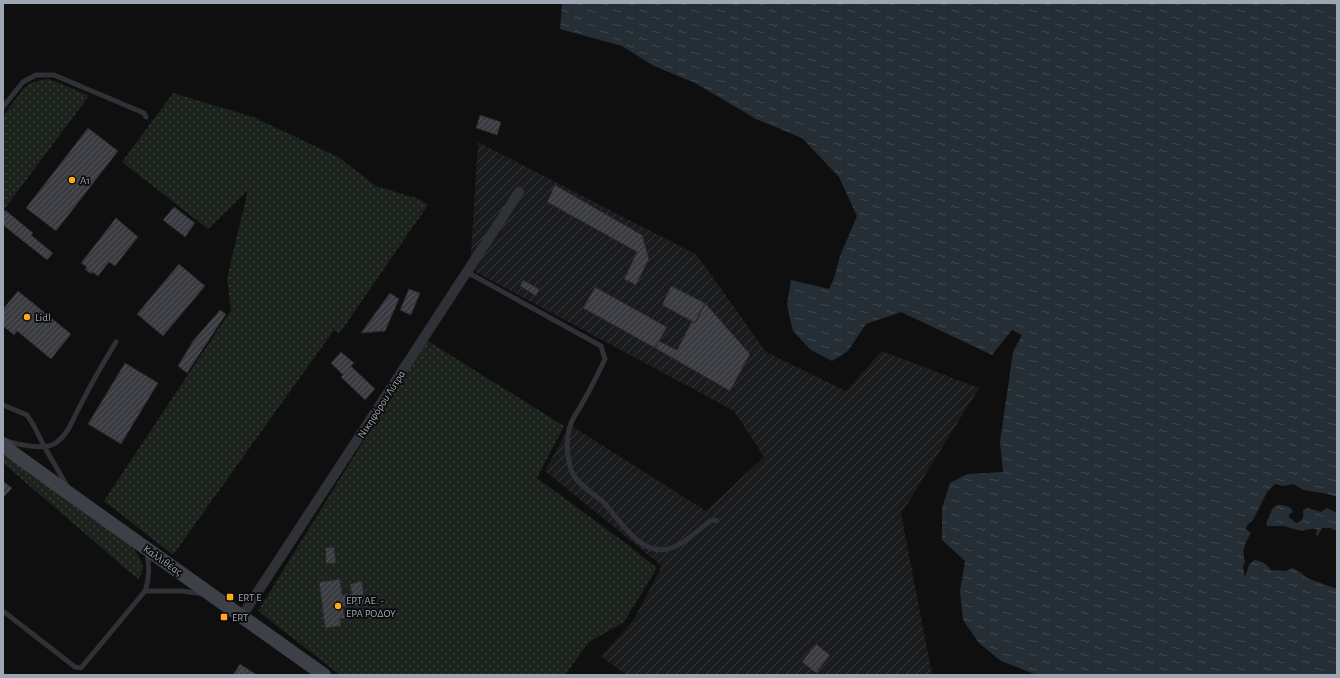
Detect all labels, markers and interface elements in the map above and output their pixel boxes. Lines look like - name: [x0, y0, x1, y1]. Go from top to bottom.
- marker: A1: [67, 175, 77, 185]
- place label: A1: [80, 175, 90, 186]
- marker: Lidl: [22, 312, 32, 322]
- place label: Lidl: [35, 312, 51, 323]
- street label: Νικηφόρου Λύτρα: [356, 368, 407, 440]
- street label: Καλλιθέας: [141, 543, 184, 578]
- marker: ERT E: [225, 592, 235, 602]
- place label: ERT E: [238, 592, 262, 603]
- place label: ΕΡΤ ΑΕ. - ΕΡΑ ΡΟΔΟΥ: [346, 595, 396, 619]
- marker: ΕΡΤ ΑΕ. - ΕΡΑ ΡΟΔΟΥ: [333, 601, 343, 611]
- marker: ERT: [219, 612, 229, 622]
- place label: ERT: [232, 612, 249, 623]

